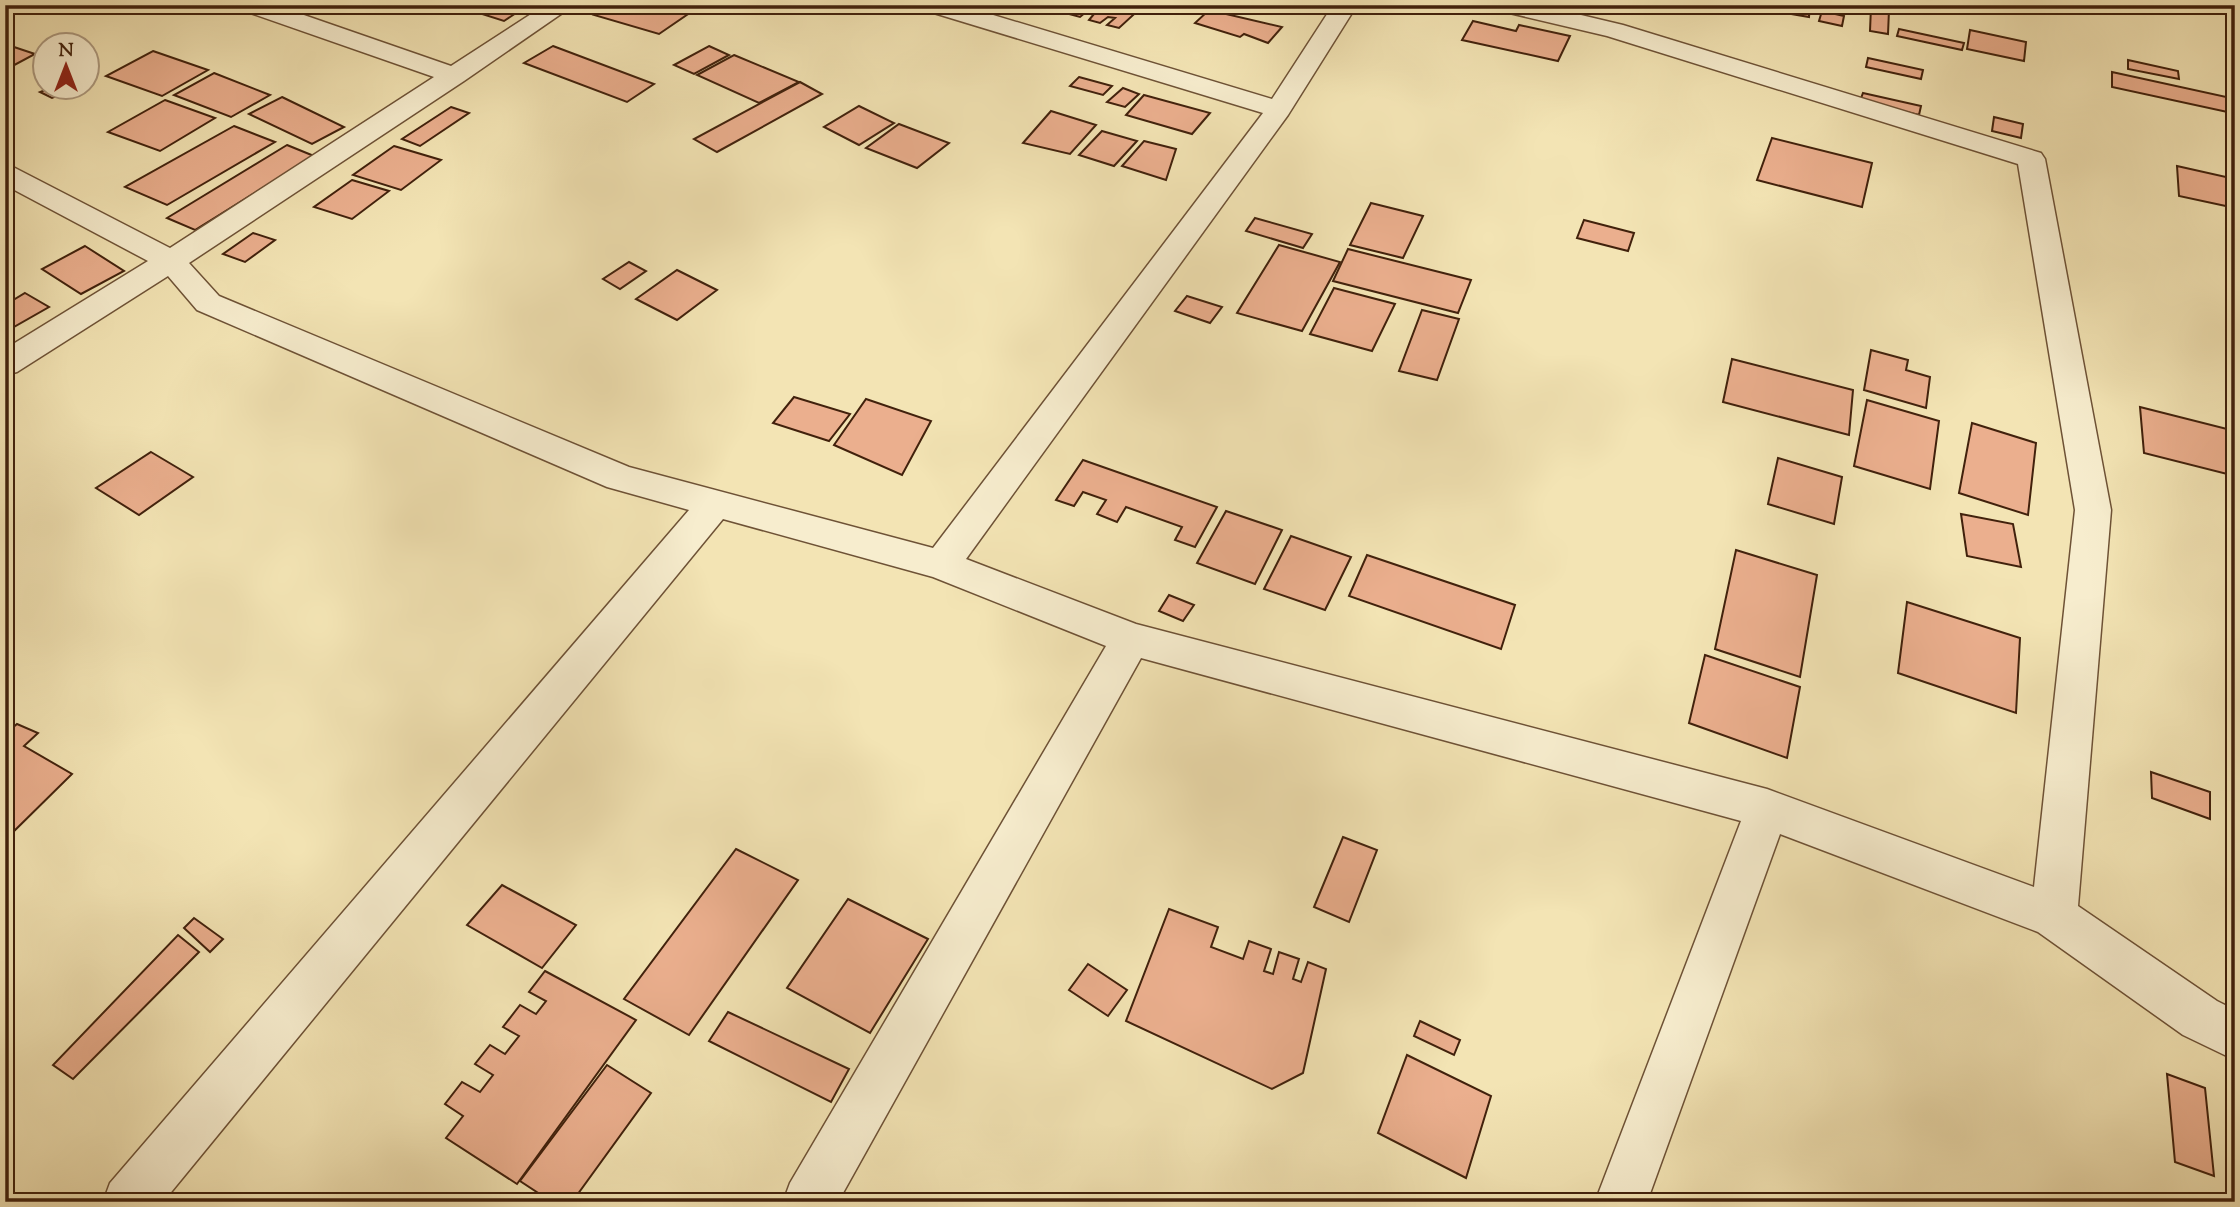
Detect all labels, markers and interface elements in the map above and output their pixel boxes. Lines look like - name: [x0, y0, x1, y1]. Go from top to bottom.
- north arrow: [32, 32, 102, 102]
- text: N: [58, 38, 74, 65]

